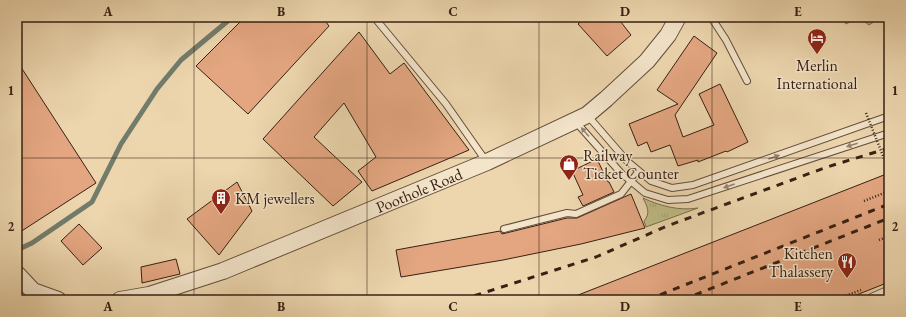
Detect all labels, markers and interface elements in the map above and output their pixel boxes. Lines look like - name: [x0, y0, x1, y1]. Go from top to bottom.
- text: A: [102, 3, 113, 20]
- text: B: [277, 3, 285, 20]
- text: C: [448, 3, 458, 20]
- text: D: [620, 3, 630, 20]
- text: E: [794, 3, 802, 20]
- hotel icon: Merlin International: [806, 27, 828, 55]
- place label: Merlin International: [777, 55, 858, 94]
- text: 1: [8, 82, 15, 99]
- text: 1: [892, 82, 899, 99]
- one-way arrow: [581, 127, 590, 138]
- one-way arrow: [846, 142, 858, 148]
- place label: Railway Ticket Counter: [583, 145, 680, 184]
- shop icon: Railway Ticket Counter: [558, 153, 580, 181]
- one-way arrow: [768, 154, 780, 160]
- street label: Poothole Road: [373, 163, 466, 218]
- one-way arrow: [722, 183, 734, 189]
- building icon: KM jewellers: [210, 187, 232, 215]
- place label: KM jewellers: [235, 188, 315, 209]
- text: 2: [8, 218, 15, 235]
- text: 2: [892, 218, 899, 235]
- place label: Kitchen Thalassery: [769, 243, 834, 282]
- restaurant icon: Kitchen Thalassery: [836, 251, 858, 279]
- text: A: [102, 298, 113, 315]
- text: B: [277, 298, 285, 315]
- text: C: [448, 298, 458, 315]
- text: D: [620, 298, 630, 315]
- text: E: [794, 298, 802, 315]

